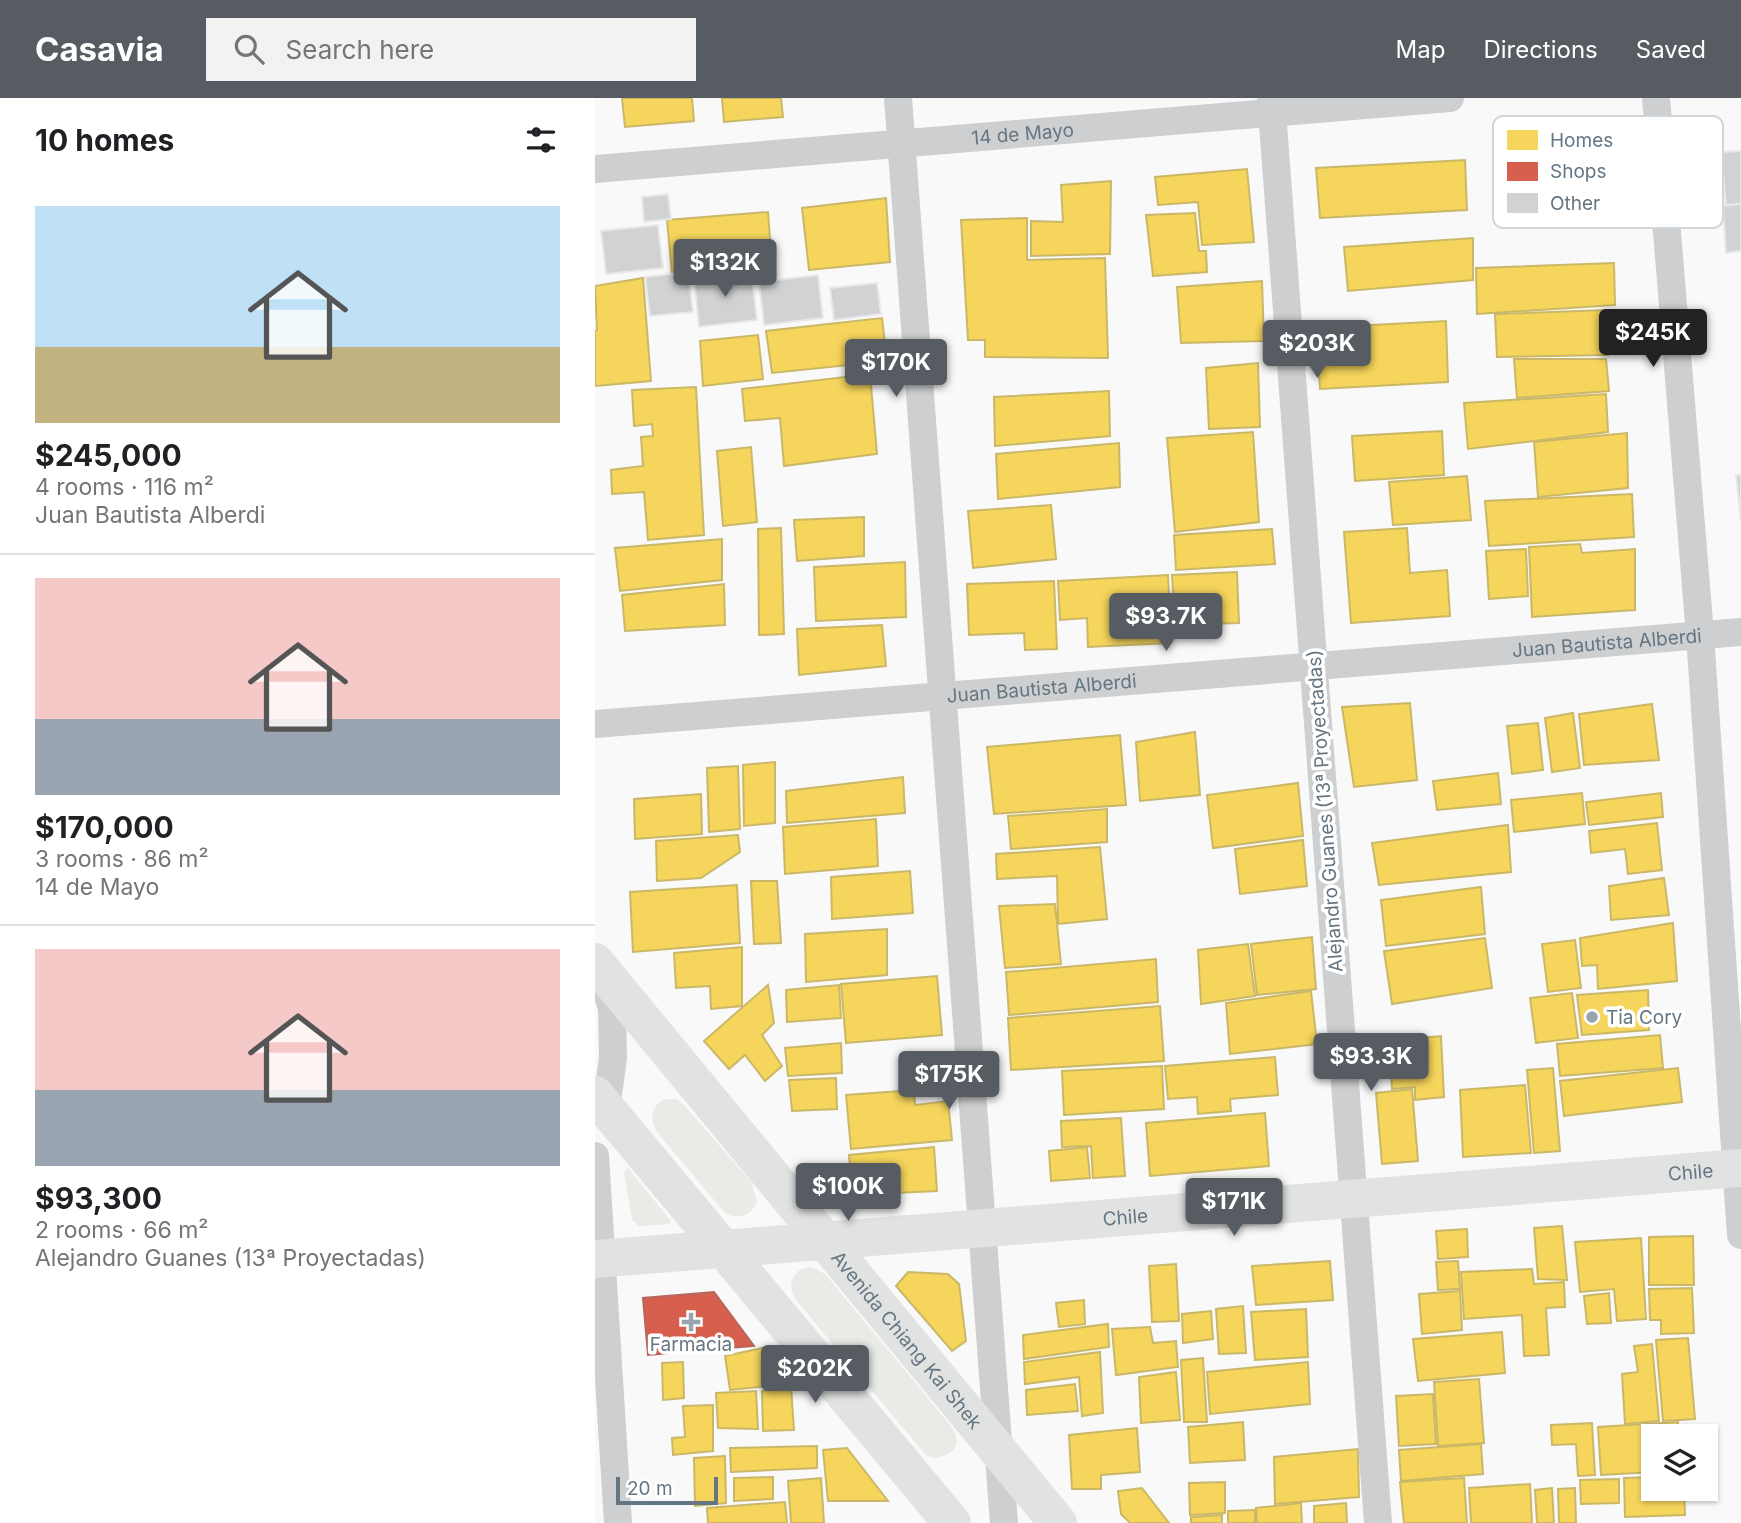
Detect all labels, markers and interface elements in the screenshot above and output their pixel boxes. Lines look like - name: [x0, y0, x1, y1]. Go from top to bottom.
- search box: [206, 18, 696, 81]
- text: Casavia: [35, 29, 164, 69]
- icon: search: [230, 30, 268, 68]
- text: Search here: [286, 34, 434, 65]
- text: Map: [1396, 35, 1445, 64]
- text: Directions: [1483, 35, 1598, 64]
- text: Saved: [1636, 35, 1706, 64]
- legend: [1493, 116, 1723, 228]
- street label: 14 de Mayo: [970, 118, 1075, 149]
- icon: filters: [522, 121, 560, 159]
- text: 10 homes: [35, 122, 174, 158]
- text: Homes: [1550, 129, 1613, 152]
- text: Shops: [1550, 160, 1606, 183]
- text: Other: [1550, 192, 1600, 215]
- pin: $132K: [676, 240, 774, 299]
- text: $132K: [690, 248, 760, 276]
- icon: home: [235, 252, 361, 378]
- pin: $245K: [1604, 310, 1702, 369]
- text: $245K: [1615, 318, 1691, 346]
- pin: $203K: [1268, 320, 1366, 380]
- text: $203K: [1279, 329, 1355, 357]
- pin: $170K: [847, 340, 945, 399]
- text: $170K: [861, 348, 931, 376]
- text: $245,000: [35, 437, 182, 473]
- text: 4 rooms · 116 m²: [35, 473, 214, 501]
- text: Juan Bautista Alberdi: [35, 501, 265, 529]
- pin: $93.7K: [1109, 594, 1223, 653]
- text: $93.7K: [1125, 602, 1207, 630]
- icon: home: [235, 624, 361, 750]
- street label: Juan Bautista Alberdi: [1511, 624, 1703, 662]
- street label: Alejandro Guanes (13ª Proyectadas): [1302, 649, 1348, 973]
- street label: Juan Bautista Alberdi: [946, 669, 1137, 707]
- text: $170,000: [35, 809, 174, 845]
- text: 3 rooms · 86 m²: [35, 845, 209, 873]
- text: 14 de Mayo: [35, 873, 159, 901]
- icon: home: [235, 995, 361, 1121]
- place label: Tia Cory: [1606, 1006, 1683, 1029]
- marker: Tia Cory: [1584, 1009, 1600, 1025]
- pin: $93.3K: [1314, 1034, 1428, 1093]
- text: $93.3K: [1330, 1042, 1412, 1070]
- pin: $175K: [900, 1052, 998, 1111]
- text: $175K: [914, 1060, 984, 1088]
- street label: Chile: [1667, 1159, 1714, 1185]
- pin: $100K: [799, 1164, 897, 1223]
- text: $100K: [812, 1172, 884, 1200]
- pin: $171K: [1185, 1178, 1283, 1238]
- text: $93,300: [35, 1180, 162, 1216]
- text: $171K: [1202, 1187, 1266, 1215]
- street label: Chile: [1102, 1204, 1149, 1230]
- text: 2 rooms · 66 m²: [35, 1216, 209, 1244]
- text: Alejandro Guanes (13ª Proyectadas): [35, 1244, 426, 1272]
- street label: Avenida Chiang Kai Shek: [827, 1246, 987, 1434]
- marker: Farmacia: [683, 1314, 699, 1330]
- place label: Farmacia: [650, 1333, 732, 1356]
- pin: $202K: [766, 1346, 864, 1405]
- text: $202K: [777, 1354, 853, 1382]
- map controls: [1641, 1424, 1718, 1501]
- button: layers: [1641, 1424, 1718, 1501]
- scale bar: [616, 1474, 717, 1506]
- text: 20 m: [627, 1477, 673, 1500]

